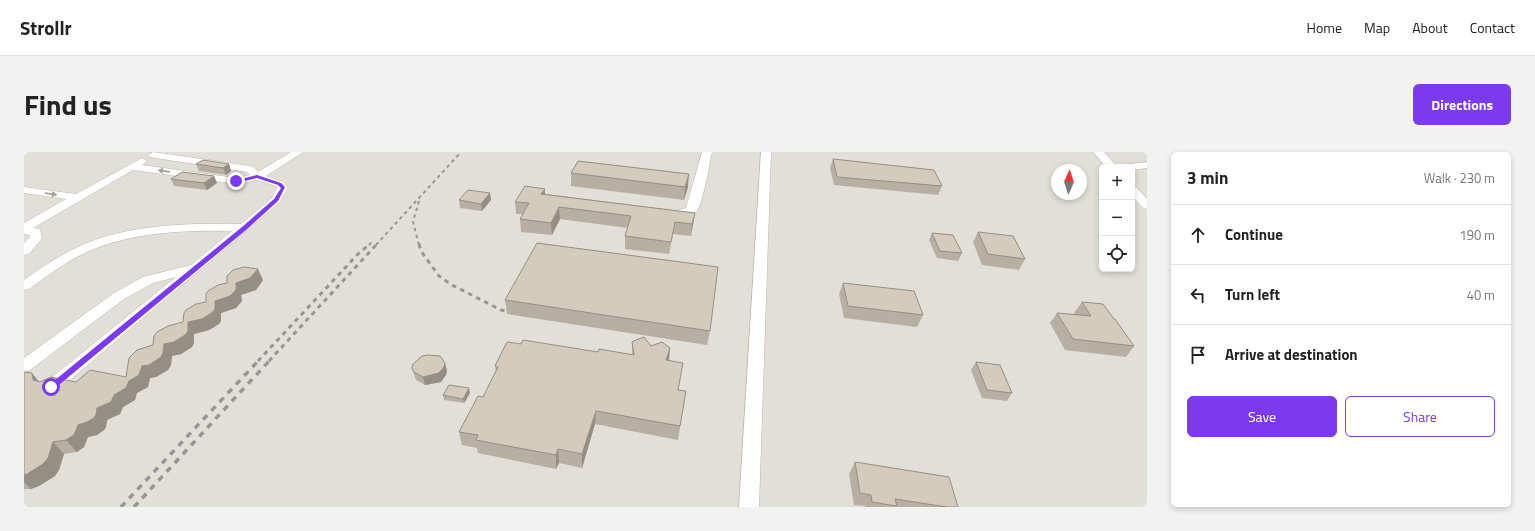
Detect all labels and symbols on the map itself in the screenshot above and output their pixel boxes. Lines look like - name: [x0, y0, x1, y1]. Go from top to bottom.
- north arrow: [1051, 164, 1087, 200]
- one-way arrow: [157, 168, 170, 174]
- route end: [227, 172, 245, 190]
- one-way arrow: [45, 191, 57, 197]
- route start: [42, 378, 60, 396]

